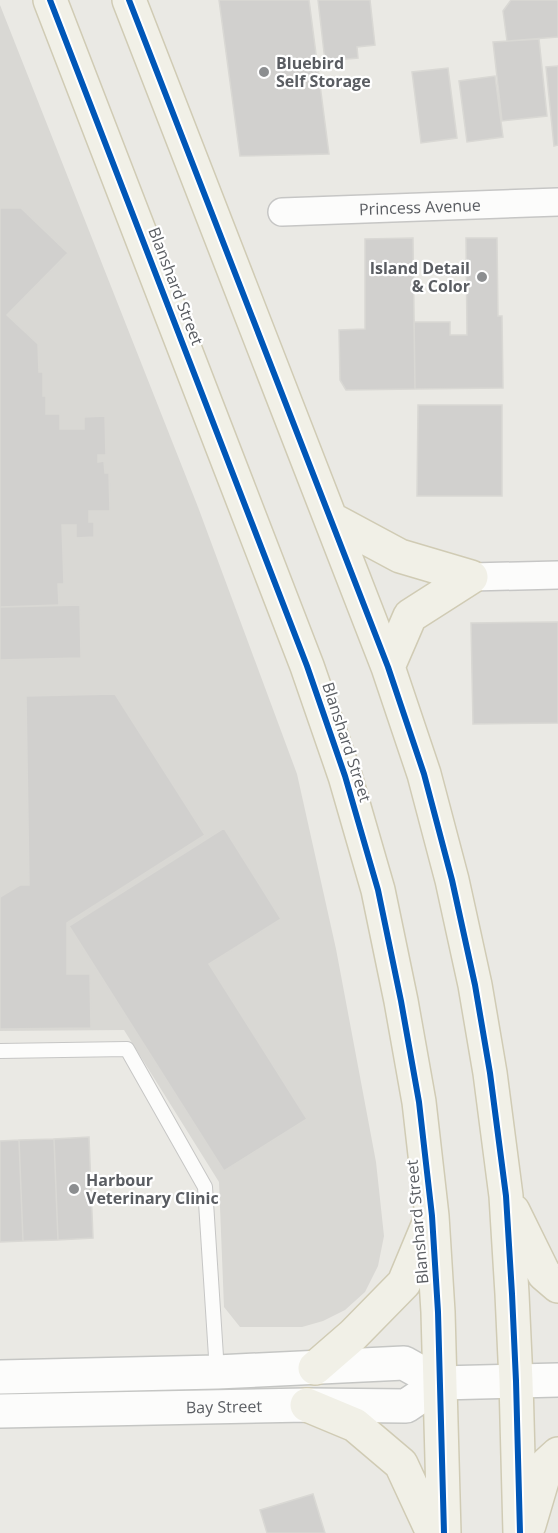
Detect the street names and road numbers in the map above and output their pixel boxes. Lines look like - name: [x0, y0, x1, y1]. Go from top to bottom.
- street label: Princess Avenue: [359, 194, 481, 220]
- street label: Blanshard Street: [143, 224, 209, 348]
- street label: Blanshard Street: [317, 679, 377, 805]
- street label: Blanshard Street: [401, 1159, 433, 1285]
- street label: Bay Street: [186, 1395, 263, 1418]

